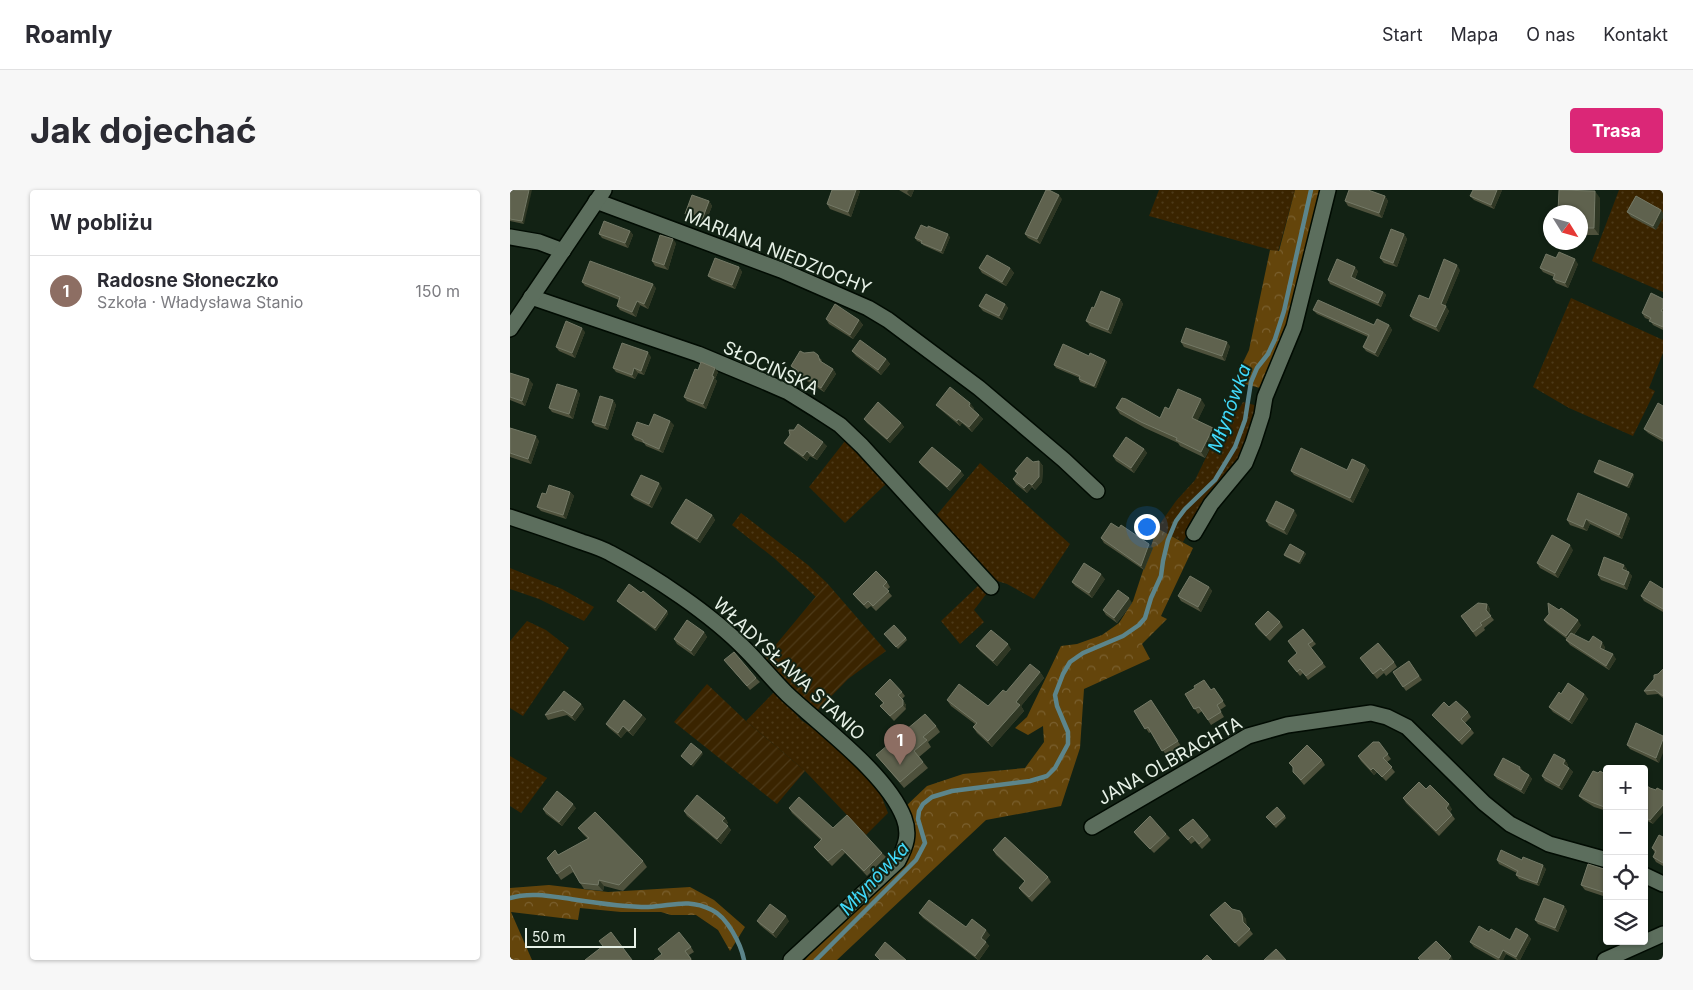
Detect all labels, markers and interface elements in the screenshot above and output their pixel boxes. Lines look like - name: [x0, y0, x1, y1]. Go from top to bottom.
- text: Roamly: [25, 20, 112, 49]
- text: Start: [1382, 24, 1423, 45]
- text: Mapa: [1451, 24, 1498, 45]
- text: O nas: [1526, 24, 1575, 45]
- text: Kontakt: [1603, 24, 1668, 45]
- button: Trasa: [1570, 108, 1663, 153]
- text: Jak dojechać: [30, 109, 257, 151]
- street label: MARIANA NIEDZIOCHY: [682, 204, 875, 299]
- north arrow: [1543, 205, 1588, 250]
- text: W pobliżu: [50, 210, 153, 235]
- text: Radosne Słoneczko: [97, 269, 279, 292]
- text: 1: [63, 281, 69, 301]
- text: 150 m: [415, 281, 460, 301]
- text: Szkoła · Władysława Stanio: [97, 292, 303, 312]
- street label: SŁOCIŃSKA: [720, 335, 823, 399]
- water label: Młynówka: [1203, 361, 1256, 455]
- your location: [1134, 514, 1160, 540]
- street label: WŁADYSŁAWA STANIO: [709, 593, 869, 744]
- street label: JANA OLBRACHTA: [1094, 712, 1245, 809]
- pin: 1: [884, 724, 916, 765]
- map controls: [1603, 765, 1648, 945]
- button: +: [1603, 765, 1648, 810]
- button: −: [1603, 810, 1648, 855]
- water label: Młynówka: [835, 837, 914, 920]
- button: locate: [1603, 855, 1648, 900]
- button: layers: [1603, 900, 1648, 945]
- scale bar: [525, 925, 636, 948]
- text: 50 m: [532, 928, 566, 945]

